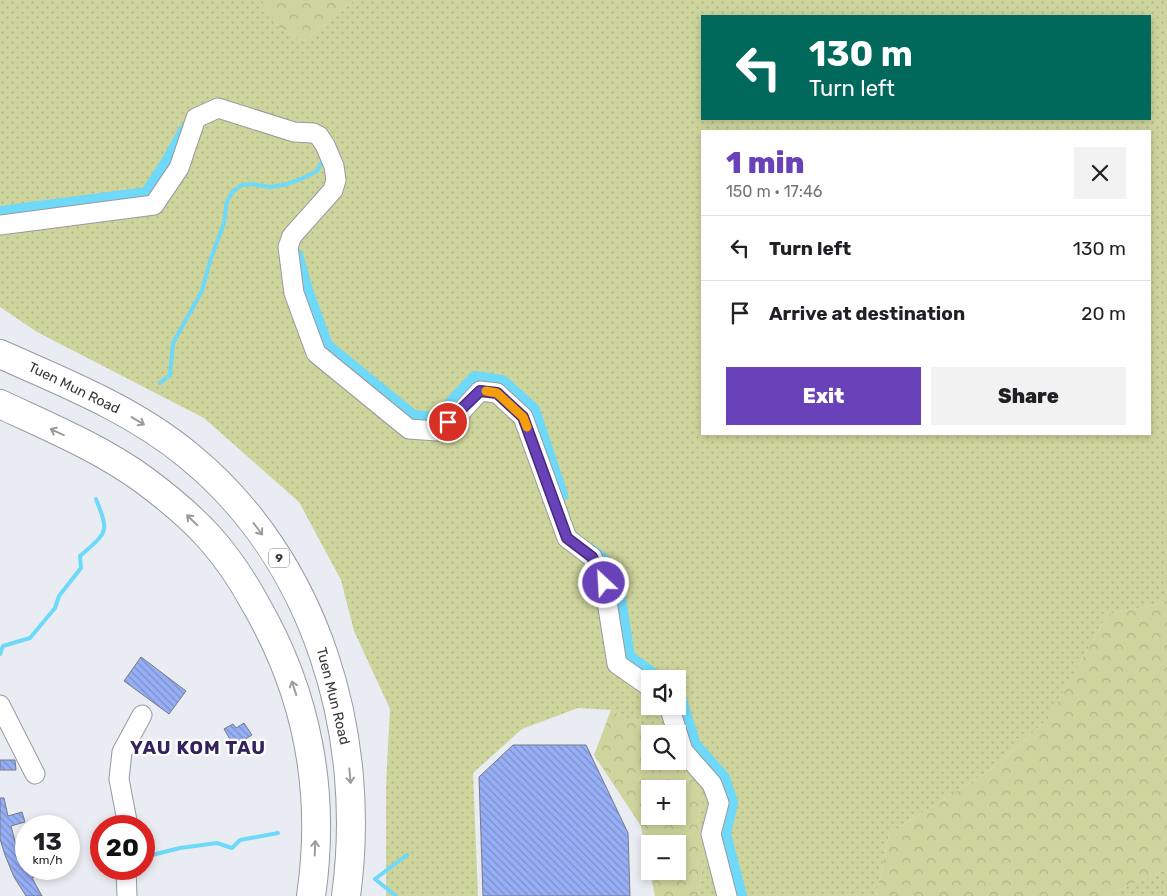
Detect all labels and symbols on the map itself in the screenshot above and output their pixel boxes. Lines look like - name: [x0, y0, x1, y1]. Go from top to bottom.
- street label: Tuen Mun Road: [25, 358, 123, 418]
- pin: [427, 401, 469, 443]
- one-way arrow: [131, 416, 145, 426]
- one-way arrow: [50, 426, 65, 436]
- one-way arrow: [186, 514, 199, 526]
- one-way arrow: [253, 522, 263, 536]
- road number: 9: [269, 548, 289, 568]
- position arrow: [577, 556, 629, 608]
- street label: Tuen Mun Road: [313, 646, 353, 746]
- one-way arrow: [289, 680, 298, 696]
- district label: YAU KOM TAU: [130, 736, 266, 759]
- one-way arrow: [345, 768, 354, 784]
- speed limit sign: 20: [90, 815, 155, 880]
- one-way arrow: [311, 840, 320, 856]

